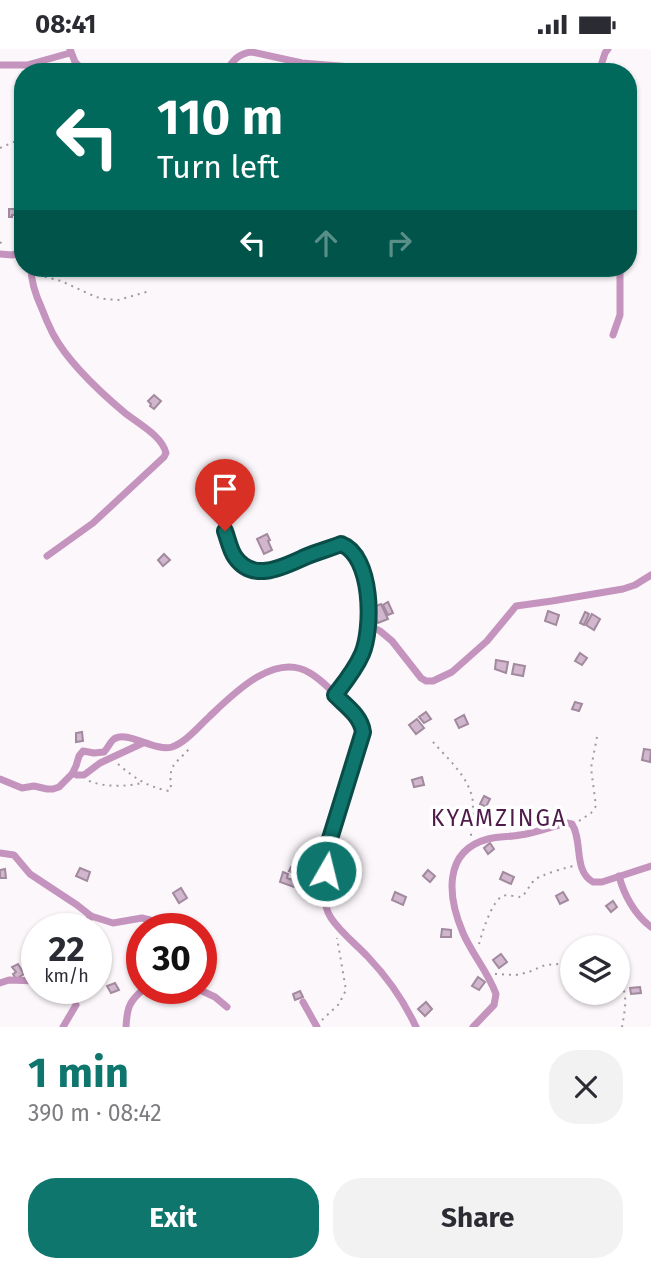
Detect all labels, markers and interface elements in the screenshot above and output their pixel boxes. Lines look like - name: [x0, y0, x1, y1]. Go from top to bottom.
- text: 08:41: [35, 9, 96, 40]
- text: 110 m: [157, 88, 283, 147]
- icon: left: [42, 91, 133, 182]
- text: Turn left: [157, 148, 279, 186]
- icon: left: [234, 224, 272, 262]
- icon: ahead: [307, 224, 345, 262]
- icon: right: [380, 224, 418, 262]
- pin: [195, 459, 255, 531]
- icon: arrive: [206, 470, 244, 508]
- district label: KYAMZINGA: [431, 804, 567, 832]
- position arrow: [289, 834, 363, 908]
- speed limit sign: 30: [126, 913, 217, 1004]
- text: 22: [48, 928, 85, 970]
- map controls: [560, 935, 630, 1005]
- button: layers: [560, 935, 630, 1005]
- text: km/h: [44, 965, 89, 987]
- text: 1 min: [28, 1048, 129, 1098]
- button: close: [549, 1050, 623, 1124]
- text: 390 m · 08:42: [28, 1099, 162, 1127]
- button: Exit: [28, 1178, 319, 1258]
- button: Share: [333, 1178, 623, 1258]

